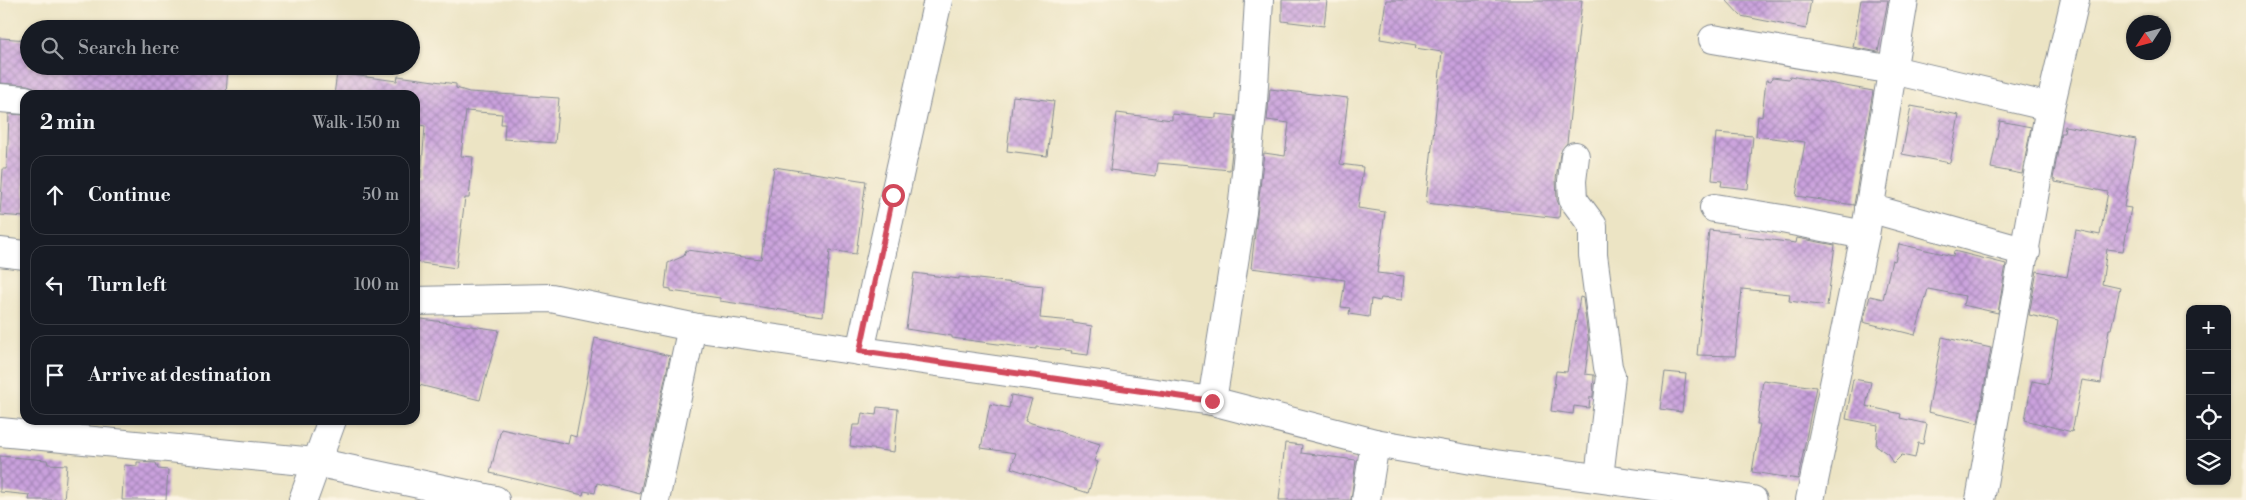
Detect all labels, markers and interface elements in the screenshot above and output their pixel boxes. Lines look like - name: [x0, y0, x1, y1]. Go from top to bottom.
- north arrow: [2126, 15, 2171, 60]
- search box: [20, 20, 420, 75]
- icon: search: [38, 34, 66, 62]
- text: Search here: [78, 36, 179, 60]
- text: 2 min: [40, 110, 95, 136]
- text: Walk · 150 m: [312, 113, 400, 133]
- icon: ahead: [41, 181, 69, 209]
- text: Continue: [88, 183, 171, 207]
- route start: [882, 184, 905, 207]
- text: 50 m: [362, 185, 399, 205]
- icon: left: [41, 271, 69, 299]
- text: Turn left: [88, 273, 167, 297]
- text: 100 m: [354, 275, 399, 295]
- map controls: [2186, 305, 2231, 485]
- button: +: [2186, 305, 2231, 350]
- button: −: [2186, 350, 2231, 395]
- icon: arrive: [41, 361, 69, 389]
- text: Arrive at destination: [88, 363, 271, 387]
- route end: [1201, 390, 1224, 413]
- button: locate: [2186, 395, 2231, 440]
- button: layers: [2186, 440, 2231, 485]

